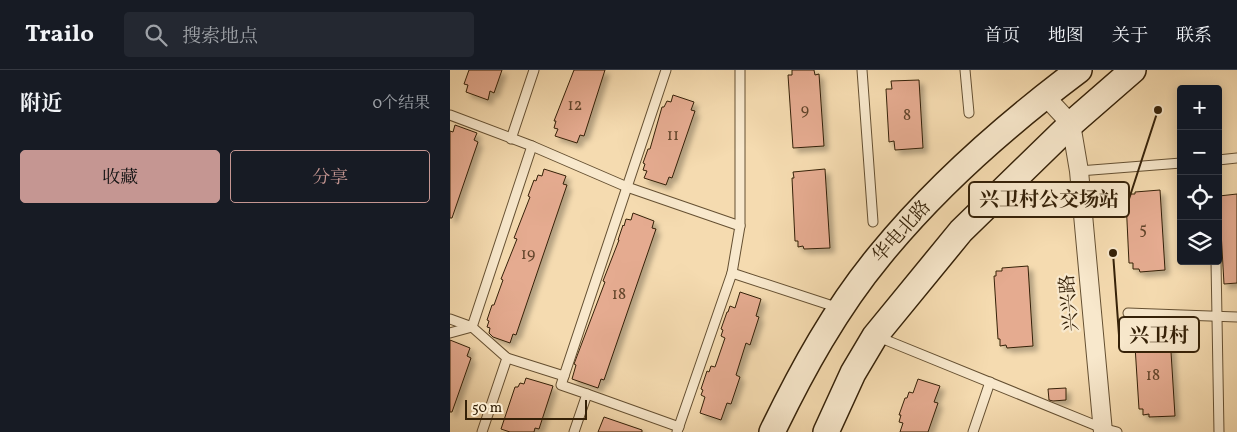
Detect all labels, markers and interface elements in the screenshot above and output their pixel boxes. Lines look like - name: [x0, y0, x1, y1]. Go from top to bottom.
- search box: [124, 12, 474, 57]
- text: Trailo: [25, 18, 94, 52]
- icon: search: [142, 21, 170, 49]
- text: 搜索地点: [182, 24, 258, 50]
- text: 首页: [984, 24, 1020, 49]
- text: 地图: [1048, 24, 1084, 49]
- text: 关于: [1112, 24, 1148, 49]
- text: 联系: [1176, 24, 1212, 49]
- map controls: [1177, 85, 1222, 265]
- button: +: [1177, 85, 1222, 130]
- text: 附近: [20, 90, 62, 119]
- text: 0个结果: [372, 93, 430, 115]
- house number: 12: [568, 95, 582, 117]
- house number: 9: [801, 100, 809, 122]
- house number: 8: [903, 105, 911, 127]
- house number: 11: [667, 125, 679, 147]
- button: −: [1177, 130, 1222, 175]
- button: 收藏: [20, 150, 220, 203]
- button: 分享: [230, 150, 430, 203]
- button: locate: [1177, 175, 1222, 220]
- callout: 兴卫村公交场站: [969, 182, 1129, 217]
- text: 兴卫村公交场站: [979, 187, 1119, 215]
- street label: 华电北路: [867, 195, 937, 269]
- house number: 5: [1139, 219, 1147, 241]
- button: layers: [1177, 220, 1222, 265]
- house number: 19: [521, 244, 535, 266]
- street label: 兴兴路: [1055, 273, 1085, 333]
- house number: 18: [612, 284, 626, 306]
- callout: 兴卫村: [1119, 317, 1199, 352]
- text: 兴卫村: [1129, 323, 1189, 351]
- house number: 18: [1146, 365, 1160, 387]
- scale bar: [465, 397, 588, 420]
- text: 50 m: [472, 399, 502, 418]

